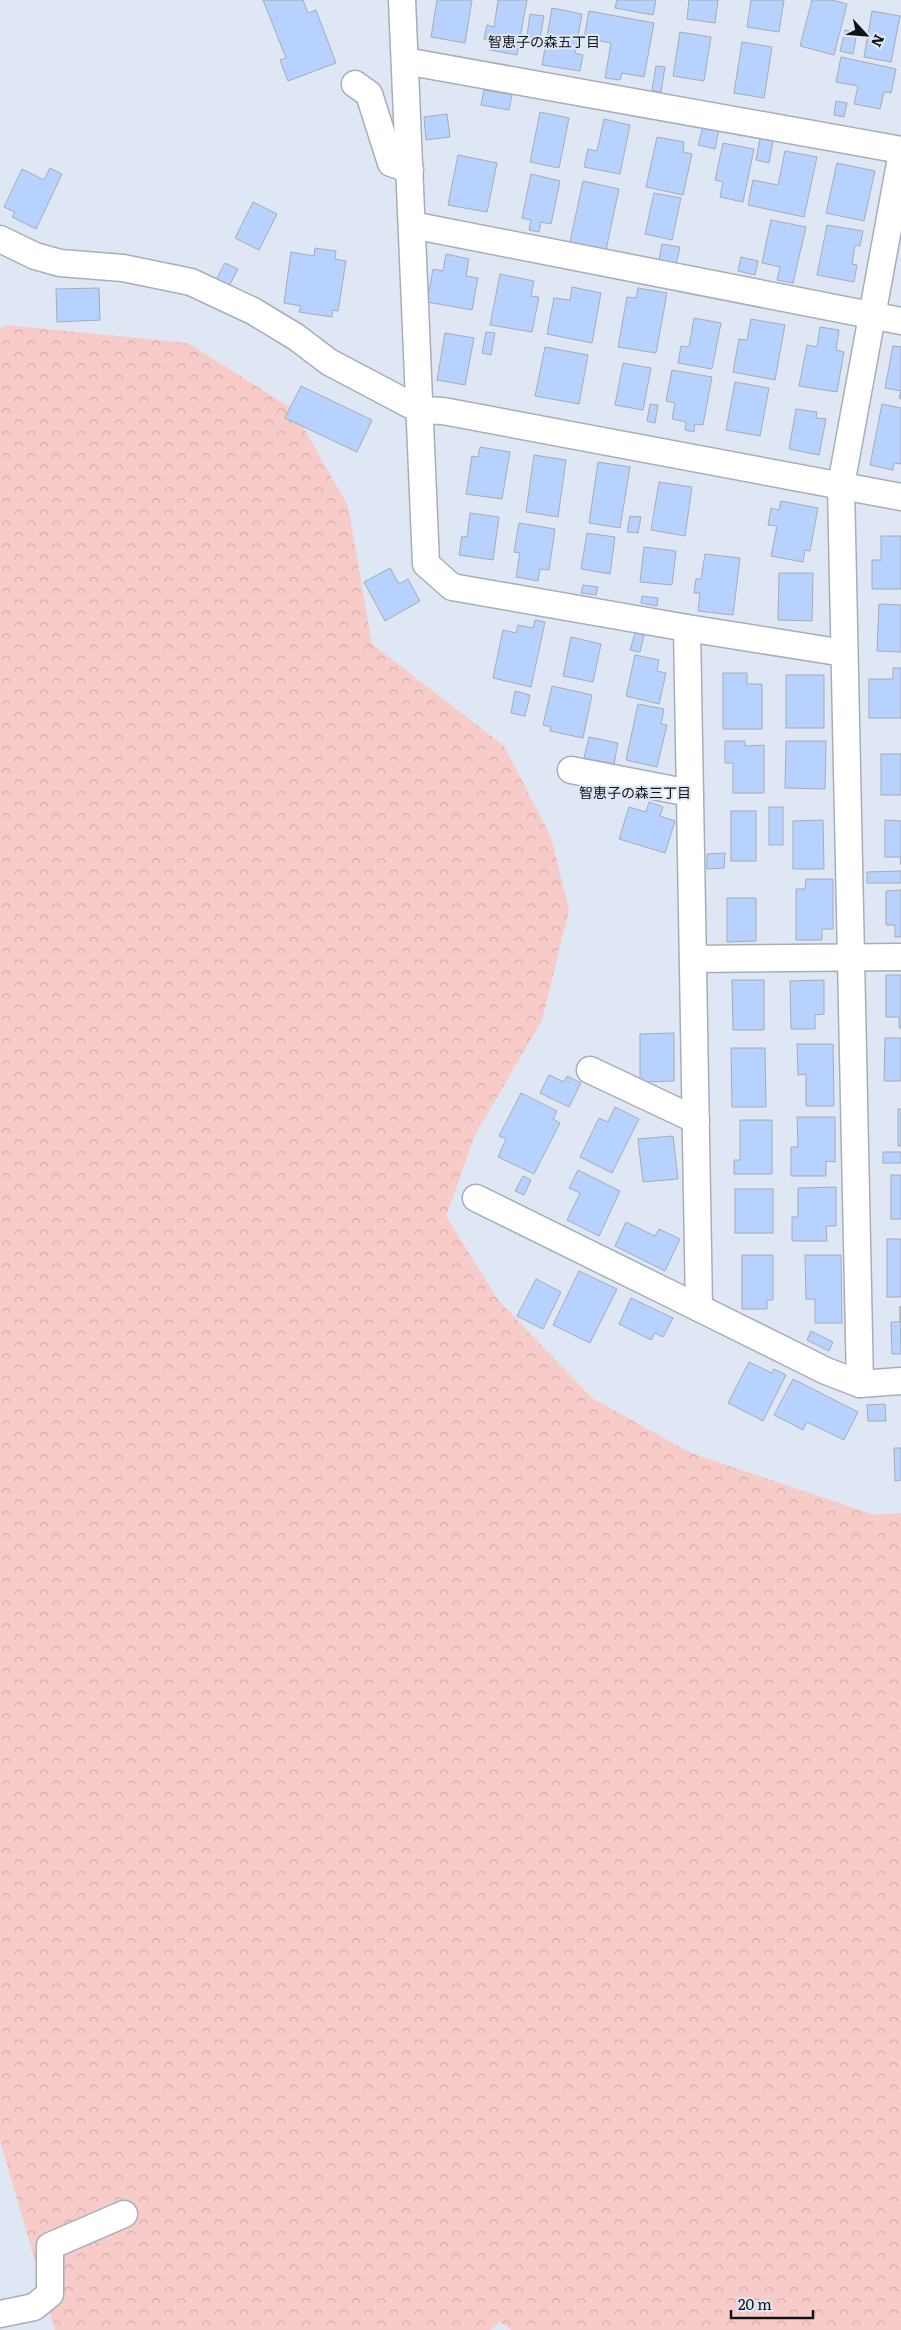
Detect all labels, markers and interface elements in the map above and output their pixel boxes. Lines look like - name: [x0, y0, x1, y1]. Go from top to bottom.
- north arrow: [841, 10, 891, 60]
- district label: 智恵子の森五丁目: [488, 31, 600, 51]
- text: N: [867, 31, 890, 51]
- district label: 智恵子の森三丁目: [579, 782, 691, 802]
- scale bar: [731, 2288, 814, 2320]
- text: 20 m: [738, 2292, 772, 2315]

